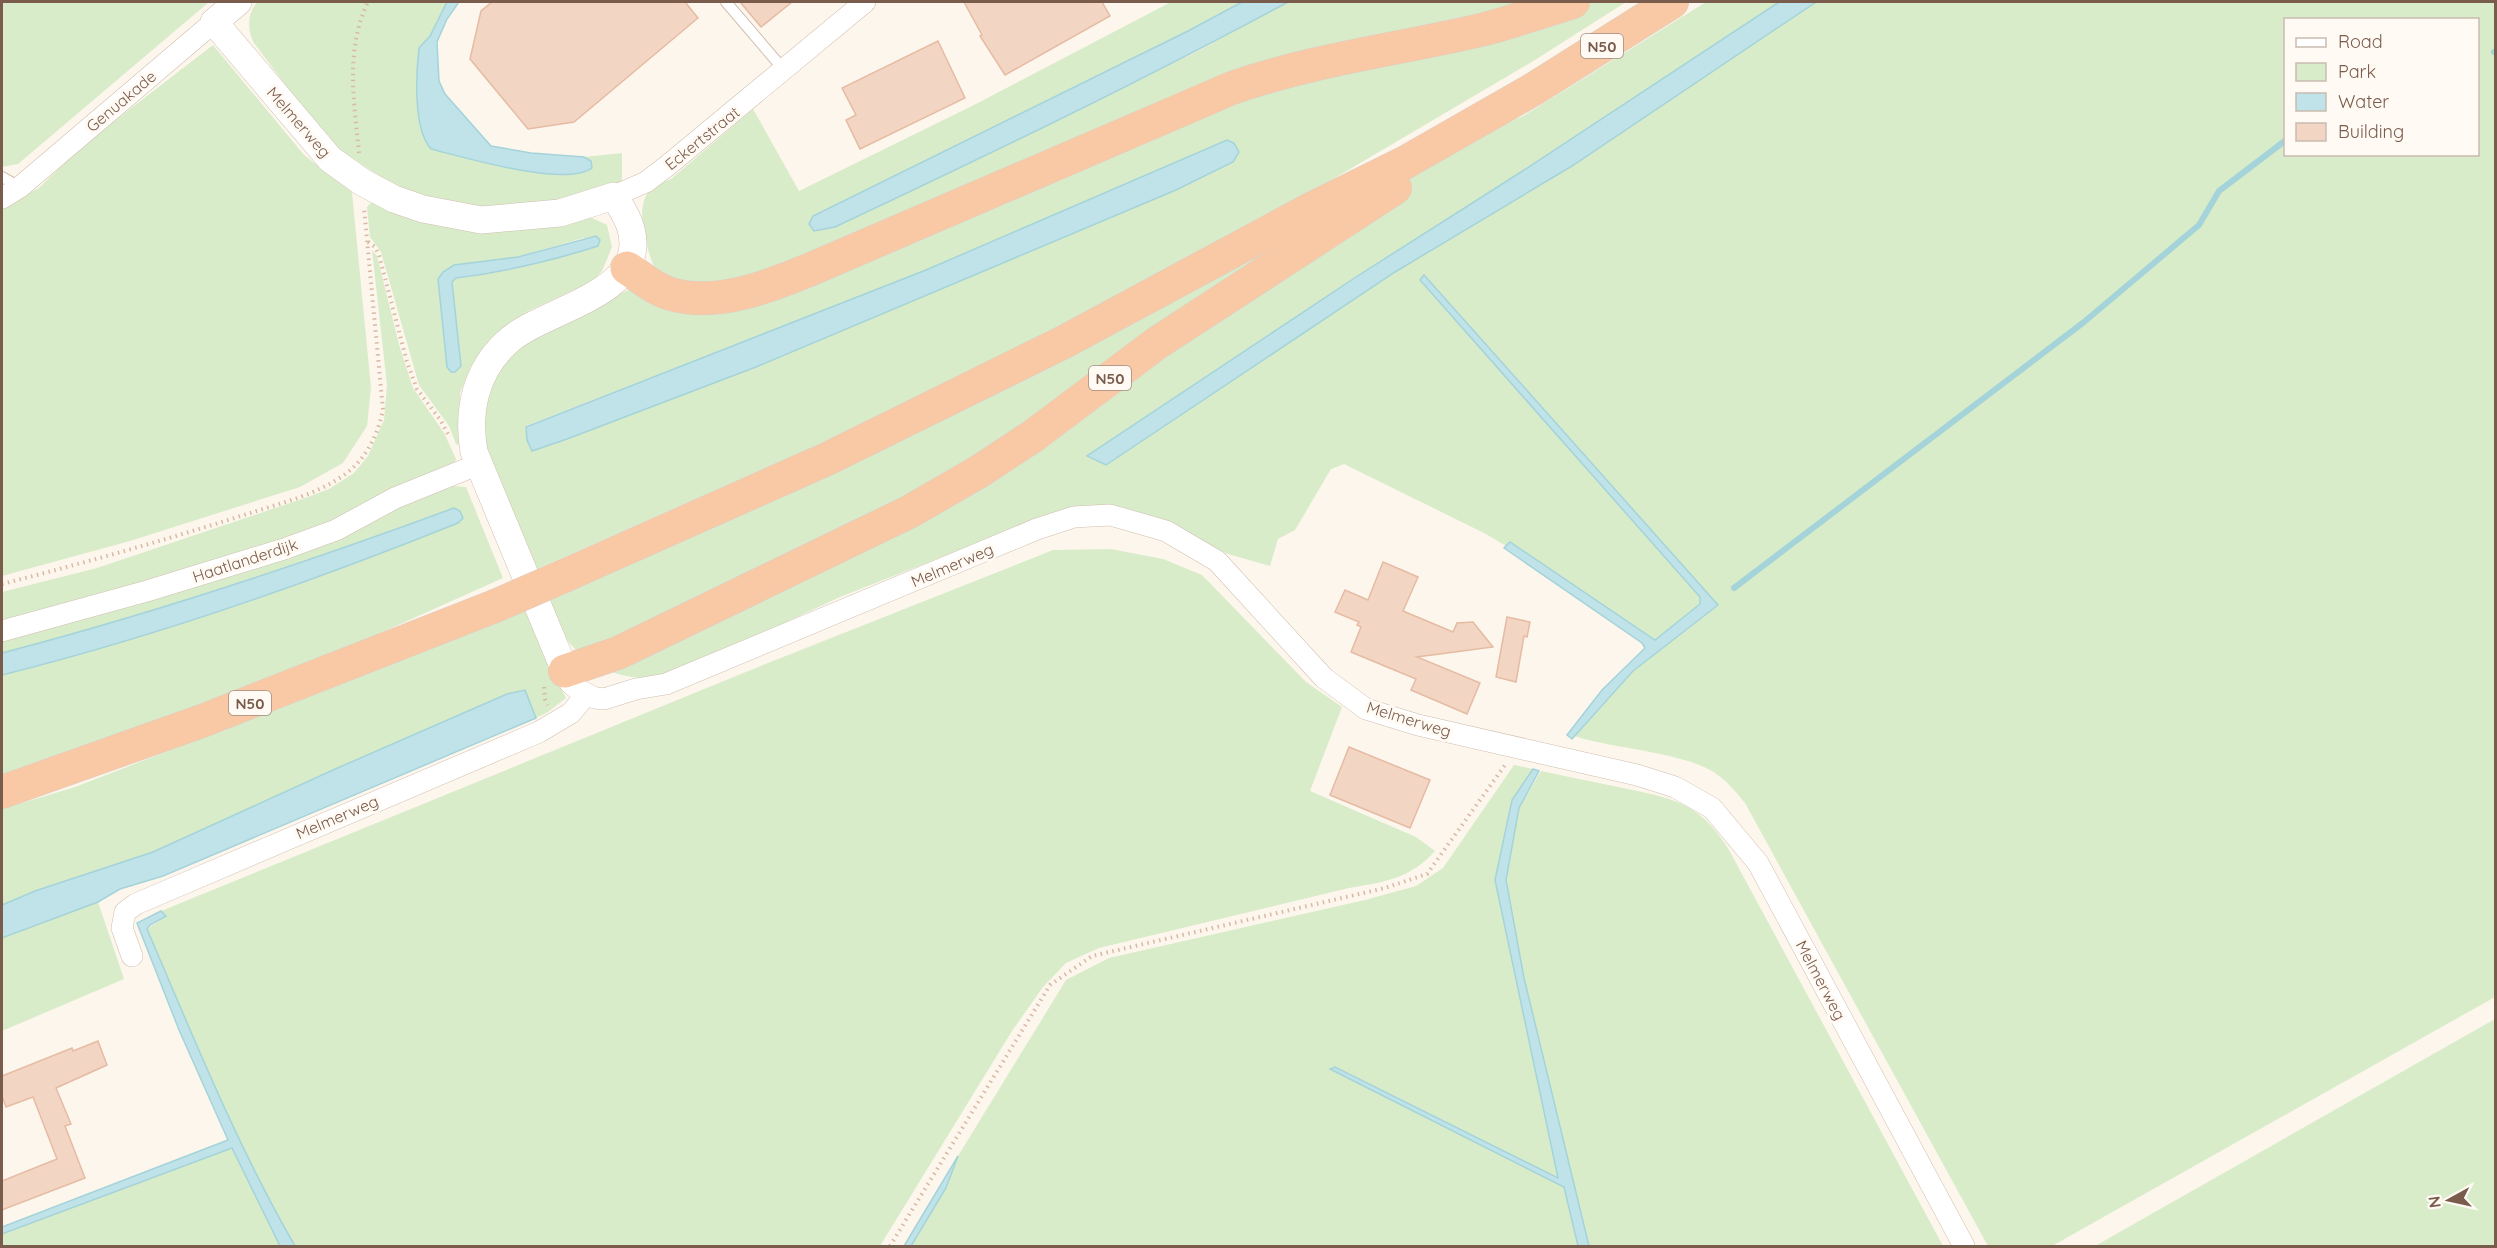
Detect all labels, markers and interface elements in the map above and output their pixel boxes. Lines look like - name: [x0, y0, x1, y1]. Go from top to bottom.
- legend: [2284, 18, 2479, 156]
- text: Road: [2338, 30, 2383, 53]
- road number: N50: [1581, 34, 1623, 58]
- text: Park: [2338, 60, 2376, 83]
- street label: Genuakade: [82, 66, 160, 136]
- street label: Melmerweg: [263, 82, 335, 162]
- text: Water: [2338, 90, 2389, 113]
- street label: Eckertstraat: [661, 102, 743, 174]
- text: Building: [2338, 120, 2404, 143]
- road number: N50: [1089, 366, 1131, 390]
- street label: Haatlanderdijk: [190, 534, 300, 586]
- street label: Melmerweg: [908, 539, 996, 591]
- road number: N50: [229, 691, 271, 715]
- street label: Melmerweg: [1364, 697, 1454, 741]
- street label: Melmerweg: [293, 791, 381, 843]
- street label: Melmerweg: [1792, 937, 1850, 1023]
- north arrow: [2419, 1170, 2479, 1230]
- text: N: [2423, 1195, 2445, 1209]

